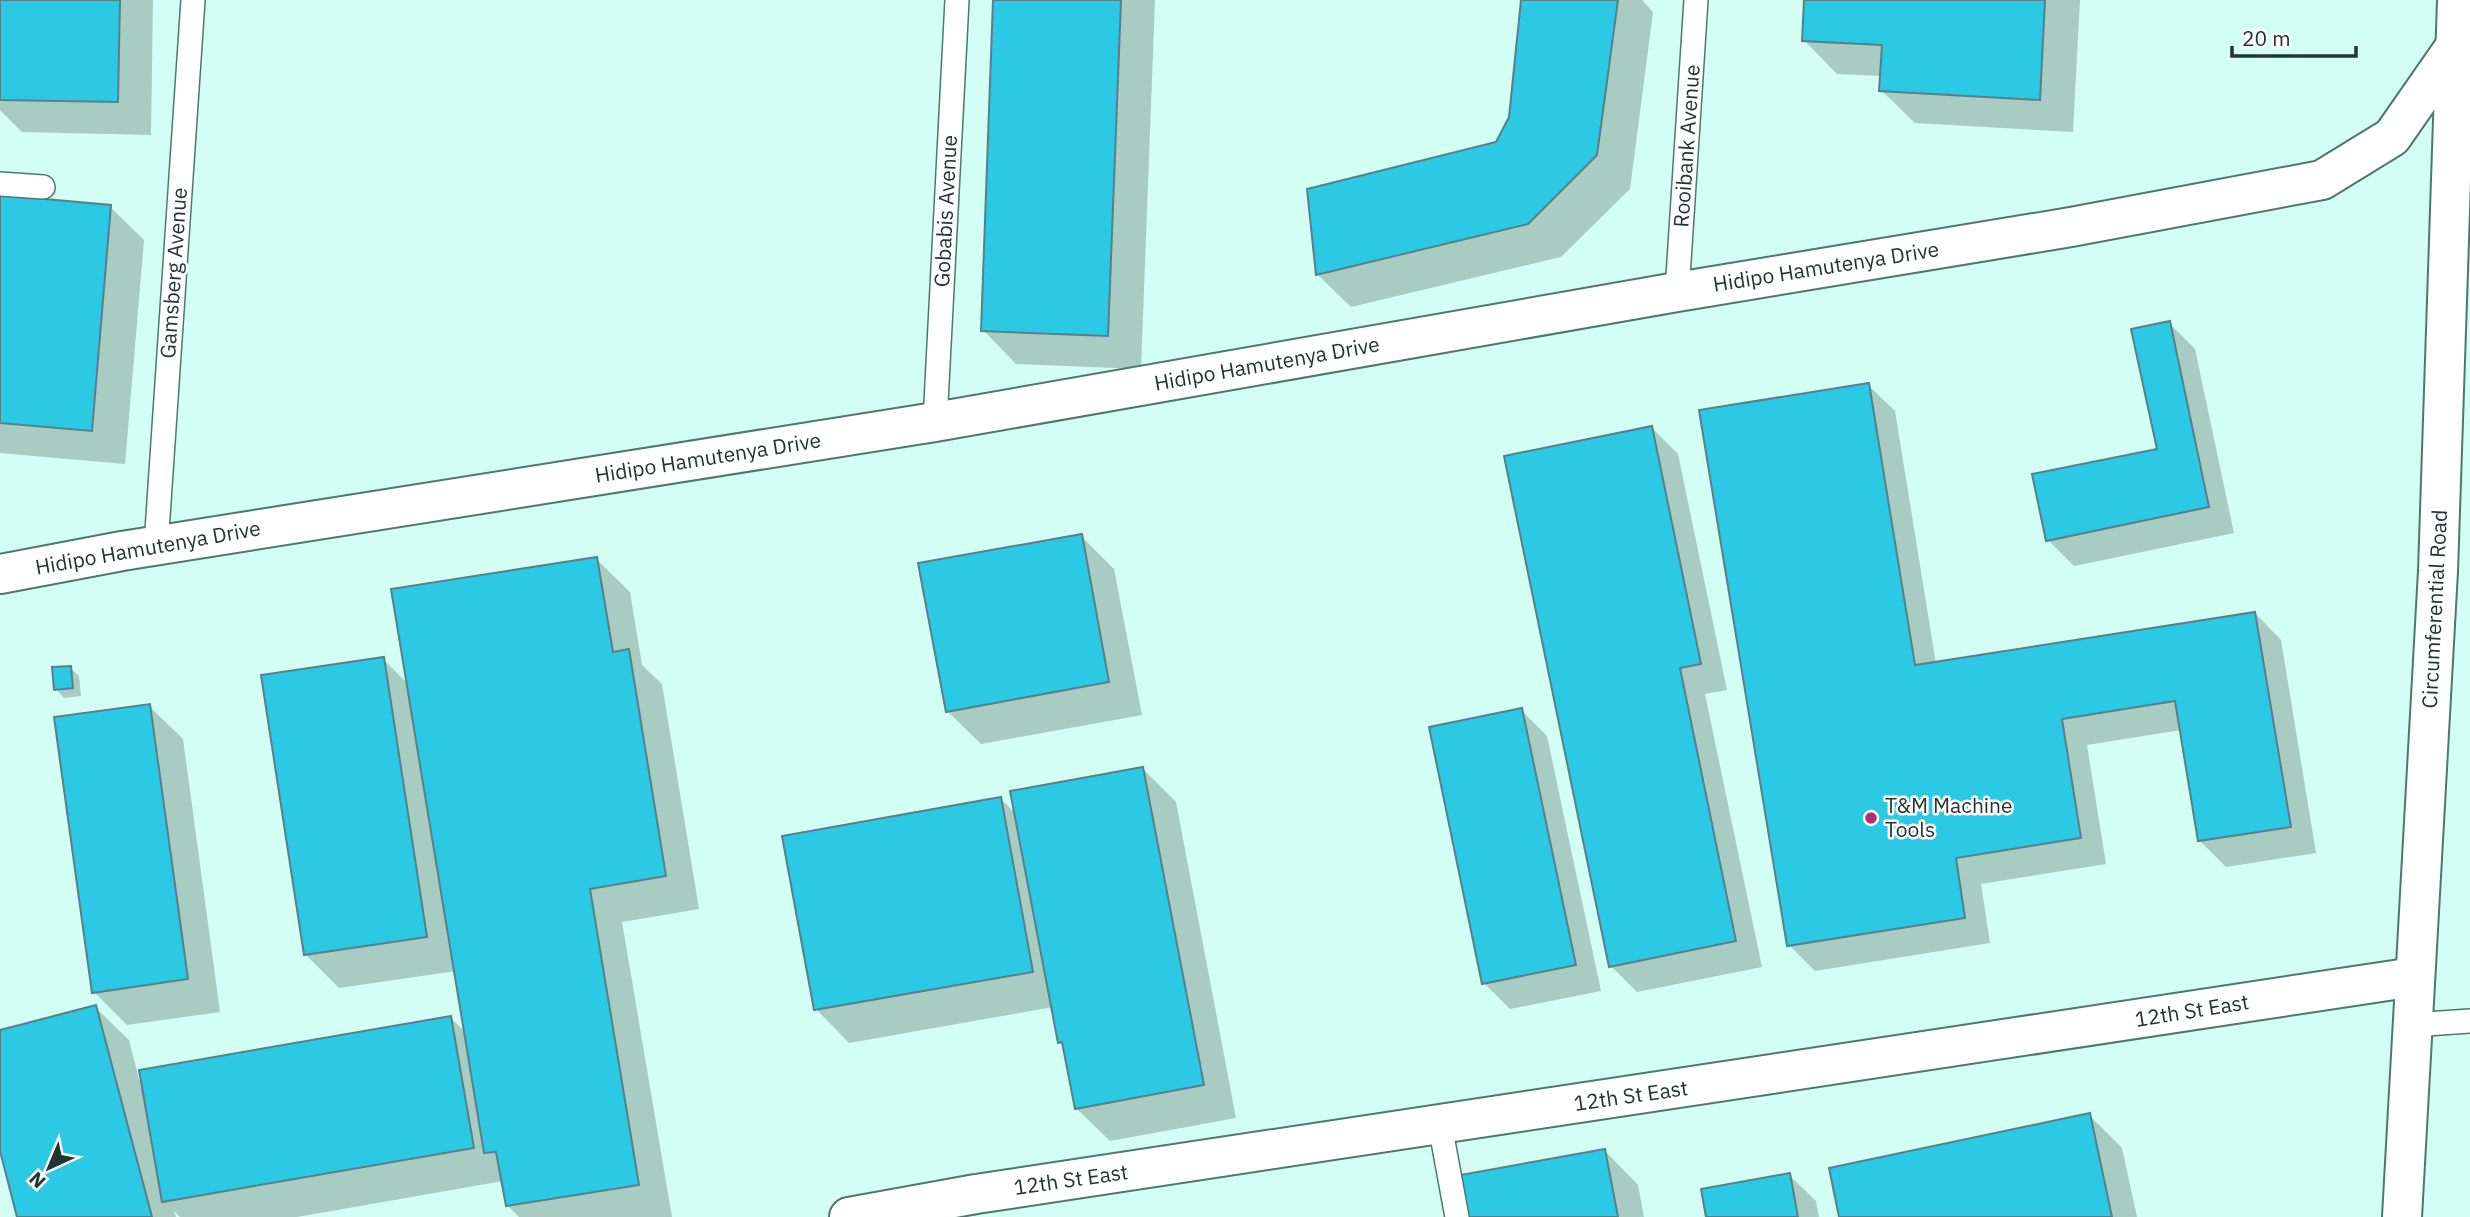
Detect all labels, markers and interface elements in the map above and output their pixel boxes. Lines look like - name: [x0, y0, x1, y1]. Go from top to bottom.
- scale bar: [2232, 14, 2356, 58]
- text: 20 m: [2242, 24, 2291, 52]
- street label: Rooibank Avenue: [1666, 63, 1706, 228]
- street label: Gobabis Avenue: [927, 134, 963, 288]
- street label: Gamsberg Avenue: [153, 186, 193, 359]
- street label: Hidipo Hamutenya Drive: [1711, 234, 1941, 298]
- street label: Hidipo Hamutenya Drive: [1152, 329, 1382, 397]
- street label: Hidipo Hamutenya Drive: [593, 425, 823, 489]
- street label: Circumferential Road: [2415, 509, 2453, 709]
- street label: Hidipo Hamutenya Drive: [33, 513, 263, 581]
- place label: T&M Machine Tools: [1885, 791, 2013, 843]
- marker: T&M Machine Tools: [1863, 810, 1879, 826]
- street label: 12th St East: [2133, 987, 2251, 1033]
- street label: 12th St East: [1572, 1073, 1690, 1117]
- north arrow: [14, 1133, 84, 1203]
- street label: 12th St East: [1012, 1157, 1130, 1201]
- text: N: [24, 1167, 50, 1194]

